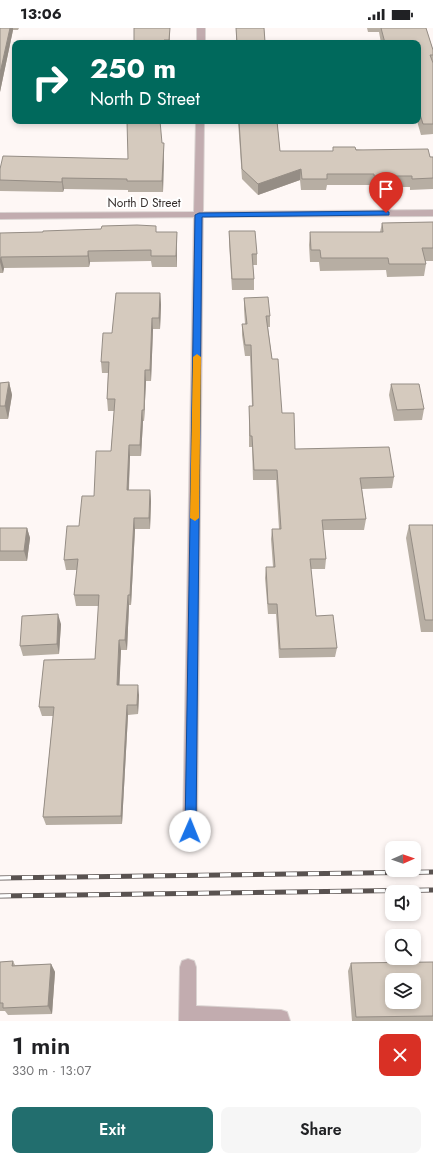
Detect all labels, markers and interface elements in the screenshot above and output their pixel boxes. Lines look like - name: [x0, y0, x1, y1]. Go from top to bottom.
- text: 13:06: [20, 3, 62, 25]
- text: 250 m: [90, 48, 176, 89]
- icon: right: [24, 56, 76, 108]
- text: North D Street: [90, 86, 200, 112]
- pin: [369, 172, 403, 213]
- icon: arrive: [375, 178, 397, 200]
- street label: North D Street: [107, 194, 181, 212]
- position arrow: [169, 810, 211, 852]
- north arrow: [385, 841, 421, 877]
- map controls: [385, 841, 421, 1009]
- button: sound: [385, 885, 421, 921]
- button: search: [385, 929, 421, 965]
- button: layers: [385, 973, 421, 1009]
- text: 1 min: [12, 1028, 70, 1063]
- button: close: [379, 1034, 421, 1076]
- text: 330 m · 13:07: [12, 1061, 91, 1080]
- button: Exit: [12, 1107, 213, 1153]
- button: Share: [221, 1107, 421, 1153]

